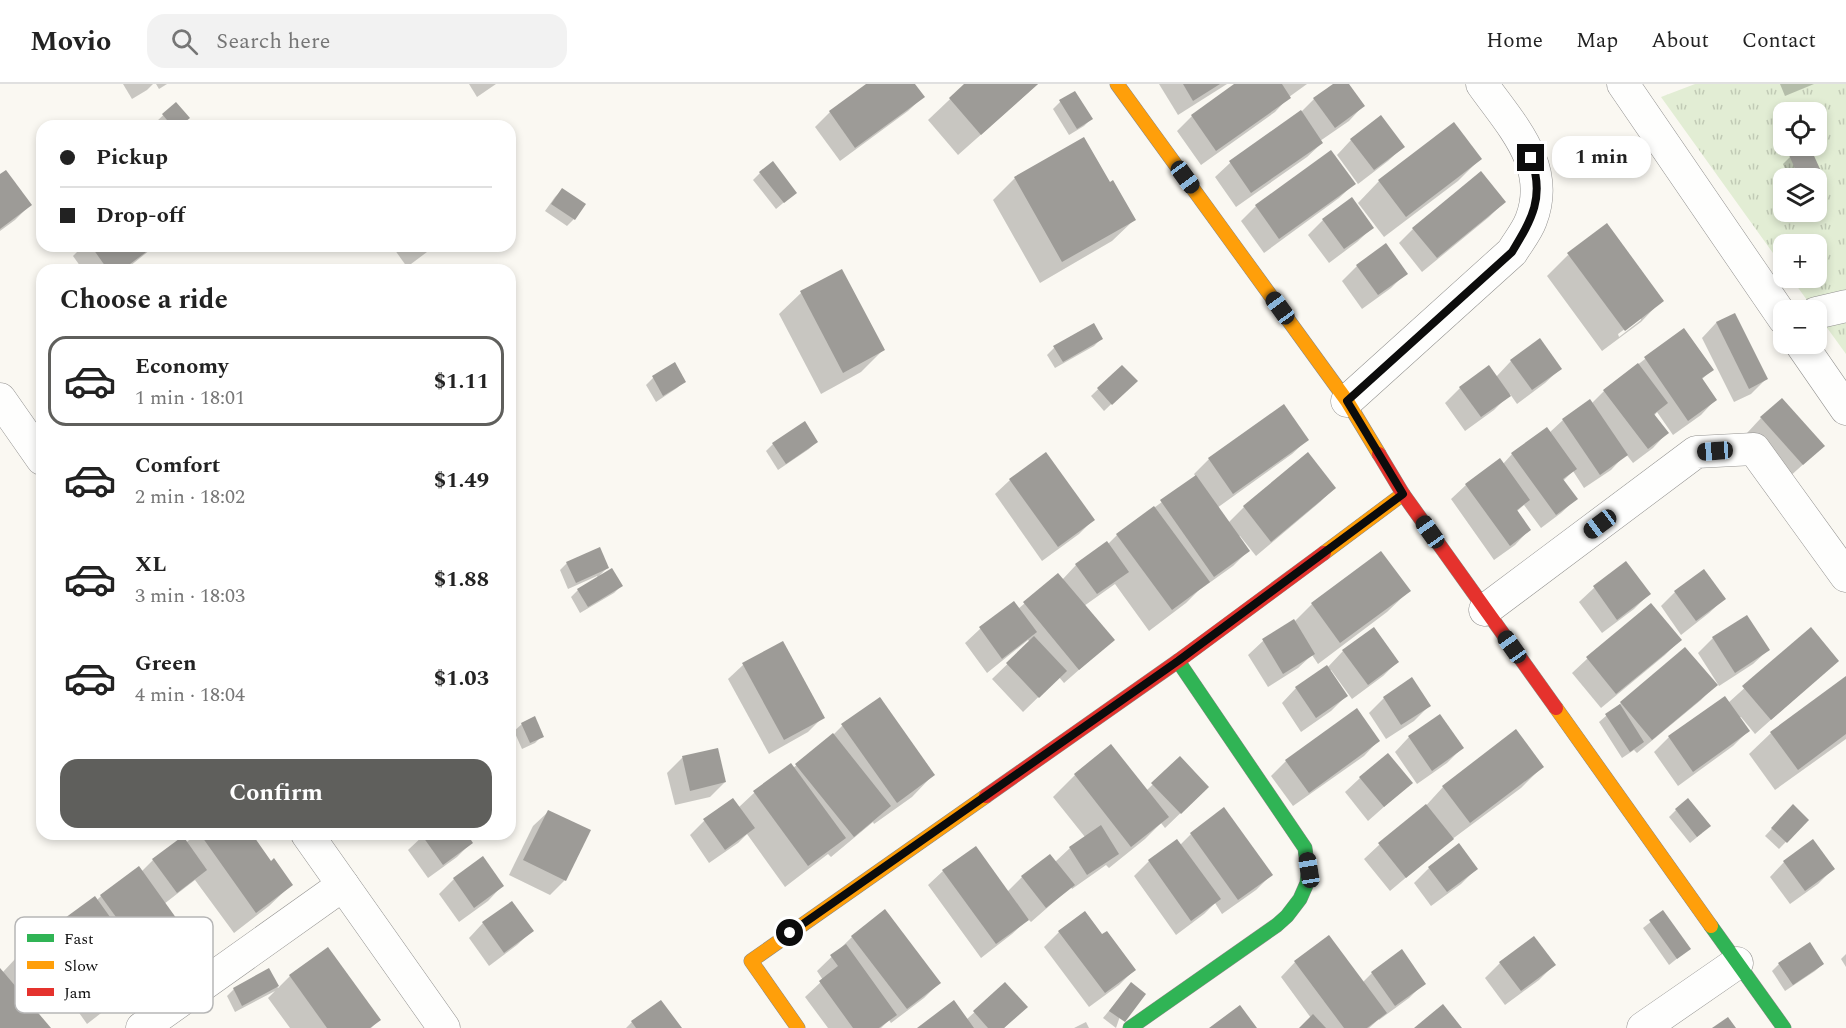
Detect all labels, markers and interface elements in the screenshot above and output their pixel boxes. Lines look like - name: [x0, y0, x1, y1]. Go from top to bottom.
- search box: [147, 14, 567, 68]
- text: Movio: [30, 20, 111, 63]
- icon: search: [168, 25, 201, 58]
- text: Search here: [216, 25, 330, 58]
- text: Home: [1486, 25, 1543, 57]
- text: Map: [1576, 25, 1618, 57]
- text: About: [1651, 25, 1709, 57]
- text: Contact: [1742, 25, 1816, 57]
- map controls: [1773, 102, 1827, 354]
- button: locate: [1773, 102, 1827, 156]
- callout: 1 min: [1552, 137, 1651, 179]
- text: Pickup: [96, 141, 168, 174]
- text: 1 min: [1575, 142, 1628, 172]
- route end: [1517, 144, 1544, 171]
- car: [1167, 157, 1203, 197]
- button: layers: [1773, 168, 1827, 222]
- text: Drop-off: [96, 199, 185, 232]
- button: +: [1773, 234, 1827, 288]
- text: Choose a ride: [60, 279, 228, 321]
- car: [1262, 288, 1298, 328]
- button: −: [1773, 300, 1827, 354]
- text: Economy: [135, 350, 228, 383]
- icon: car: [63, 354, 117, 408]
- text: $1.11: [434, 365, 489, 398]
- text: 1 min · 18:01: [135, 383, 245, 413]
- car: [1696, 441, 1734, 461]
- text: Comfort: [135, 449, 220, 482]
- icon: car: [63, 453, 117, 507]
- text: $1.49: [434, 464, 489, 497]
- text: 2 min · 18:02: [135, 482, 245, 512]
- car: [1580, 506, 1620, 542]
- car: [1412, 512, 1448, 552]
- text: XL: [135, 548, 166, 581]
- icon: car: [63, 552, 117, 606]
- text: $1.88: [434, 563, 489, 596]
- text: 3 min · 18:03: [135, 581, 245, 611]
- car: [1494, 627, 1530, 667]
- text: Green: [135, 647, 197, 680]
- icon: car: [63, 651, 117, 705]
- text: $1.03: [434, 662, 489, 695]
- text: 4 min · 18:04: [135, 680, 245, 710]
- button: Confirm: [60, 759, 492, 828]
- car: [1297, 851, 1321, 889]
- legend: [15, 917, 213, 1013]
- route start: [776, 919, 803, 946]
- text: Fast: [64, 927, 94, 951]
- text: Slow: [64, 954, 99, 978]
- text: Jam: [64, 981, 92, 1005]

